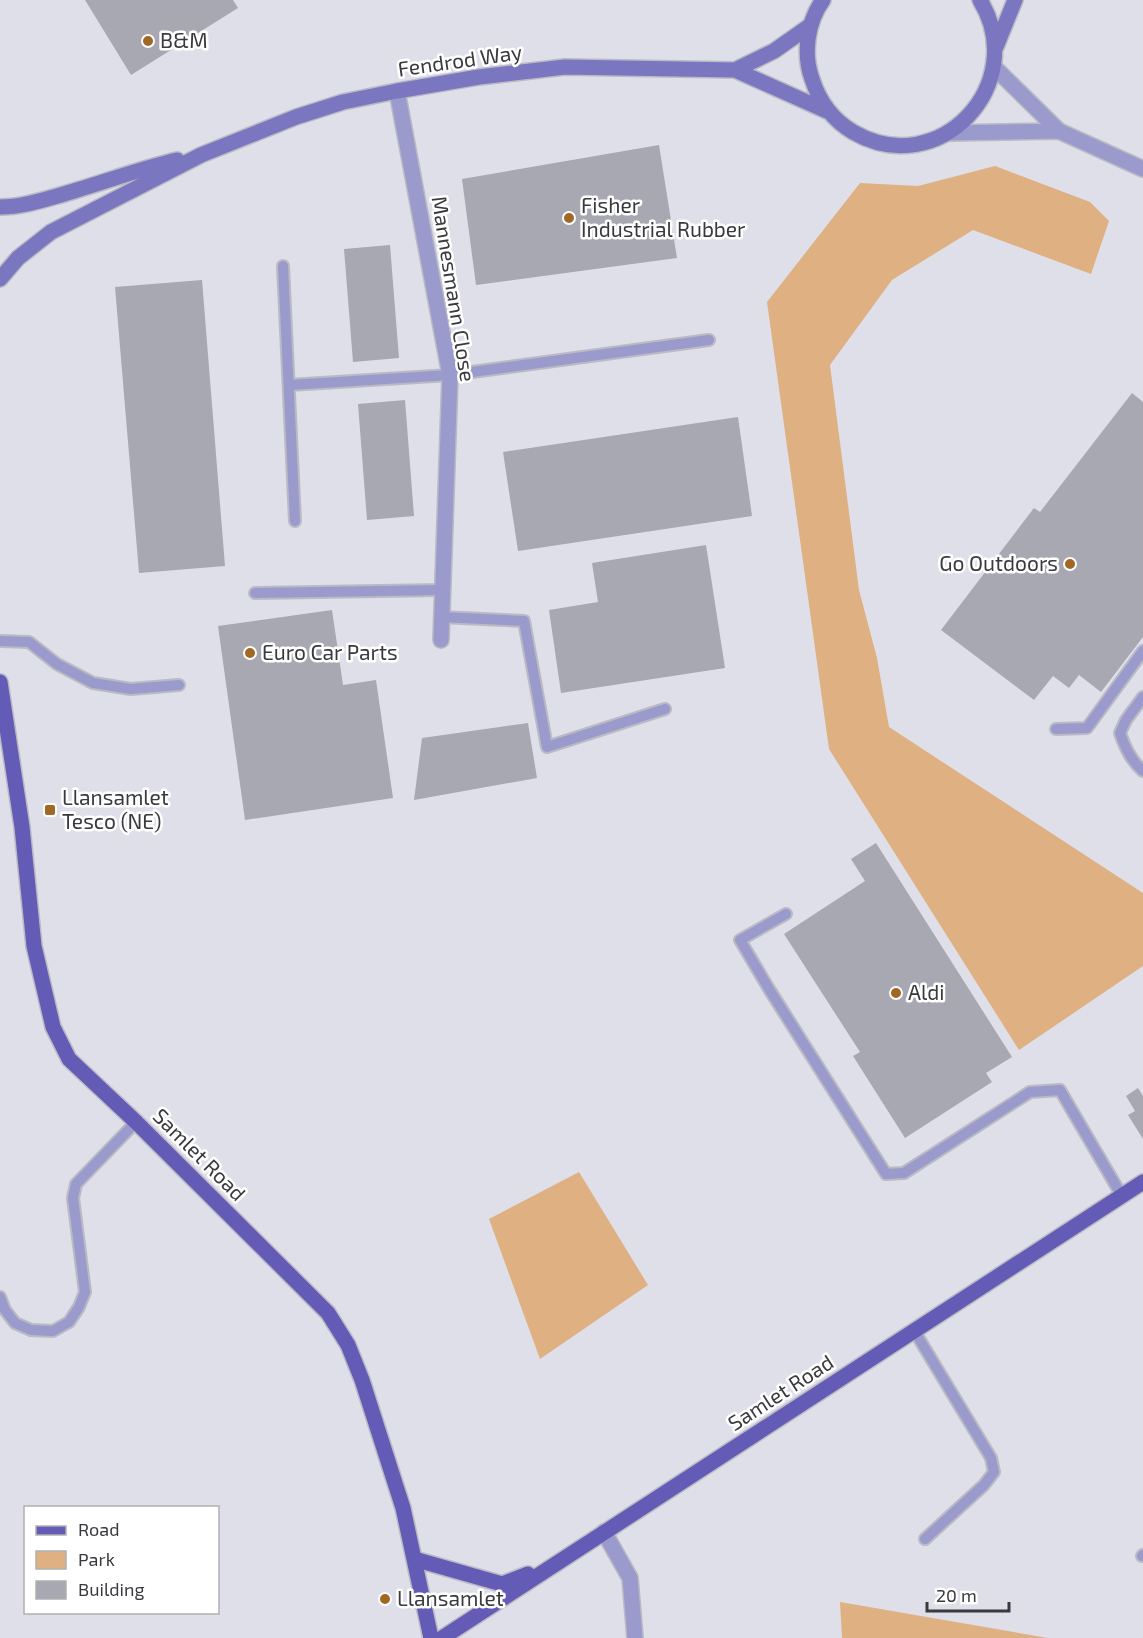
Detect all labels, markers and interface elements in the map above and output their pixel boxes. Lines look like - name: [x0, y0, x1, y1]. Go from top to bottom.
- place label: B&M: [160, 27, 208, 52]
- marker: B&M: [141, 34, 155, 48]
- street label: Fendrod Way: [396, 38, 524, 81]
- place label: Fisher Industrial Rubber: [581, 192, 746, 241]
- street label: Mannesmann Close: [427, 194, 481, 383]
- marker: Fisher Industrial Rubber: [562, 211, 576, 225]
- place label: Go Outdoors: [939, 550, 1058, 575]
- marker: Go Outdoors: [1063, 557, 1077, 571]
- place label: Euro Car Parts: [262, 639, 398, 664]
- marker: Euro Car Parts: [243, 646, 257, 660]
- place label: Llansamlet Tesco (NE): [62, 784, 169, 833]
- marker: Llansamlet Tesco (NE): [43, 803, 57, 817]
- place label: Aldi: [908, 979, 945, 1004]
- marker: Aldi: [889, 986, 903, 1000]
- street label: Samlet Road: [149, 1103, 251, 1205]
- street label: Samlet Road: [723, 1349, 837, 1435]
- legend: [24, 1506, 219, 1614]
- text: Road: [78, 1518, 119, 1540]
- text: Park: [78, 1548, 115, 1570]
- scale bar: [927, 1575, 1010, 1613]
- text: Building: [78, 1578, 145, 1600]
- text: 20 m: [936, 1584, 977, 1606]
- place label: Llansamlet: [397, 1585, 504, 1610]
- marker: Llansamlet: [378, 1592, 392, 1606]

